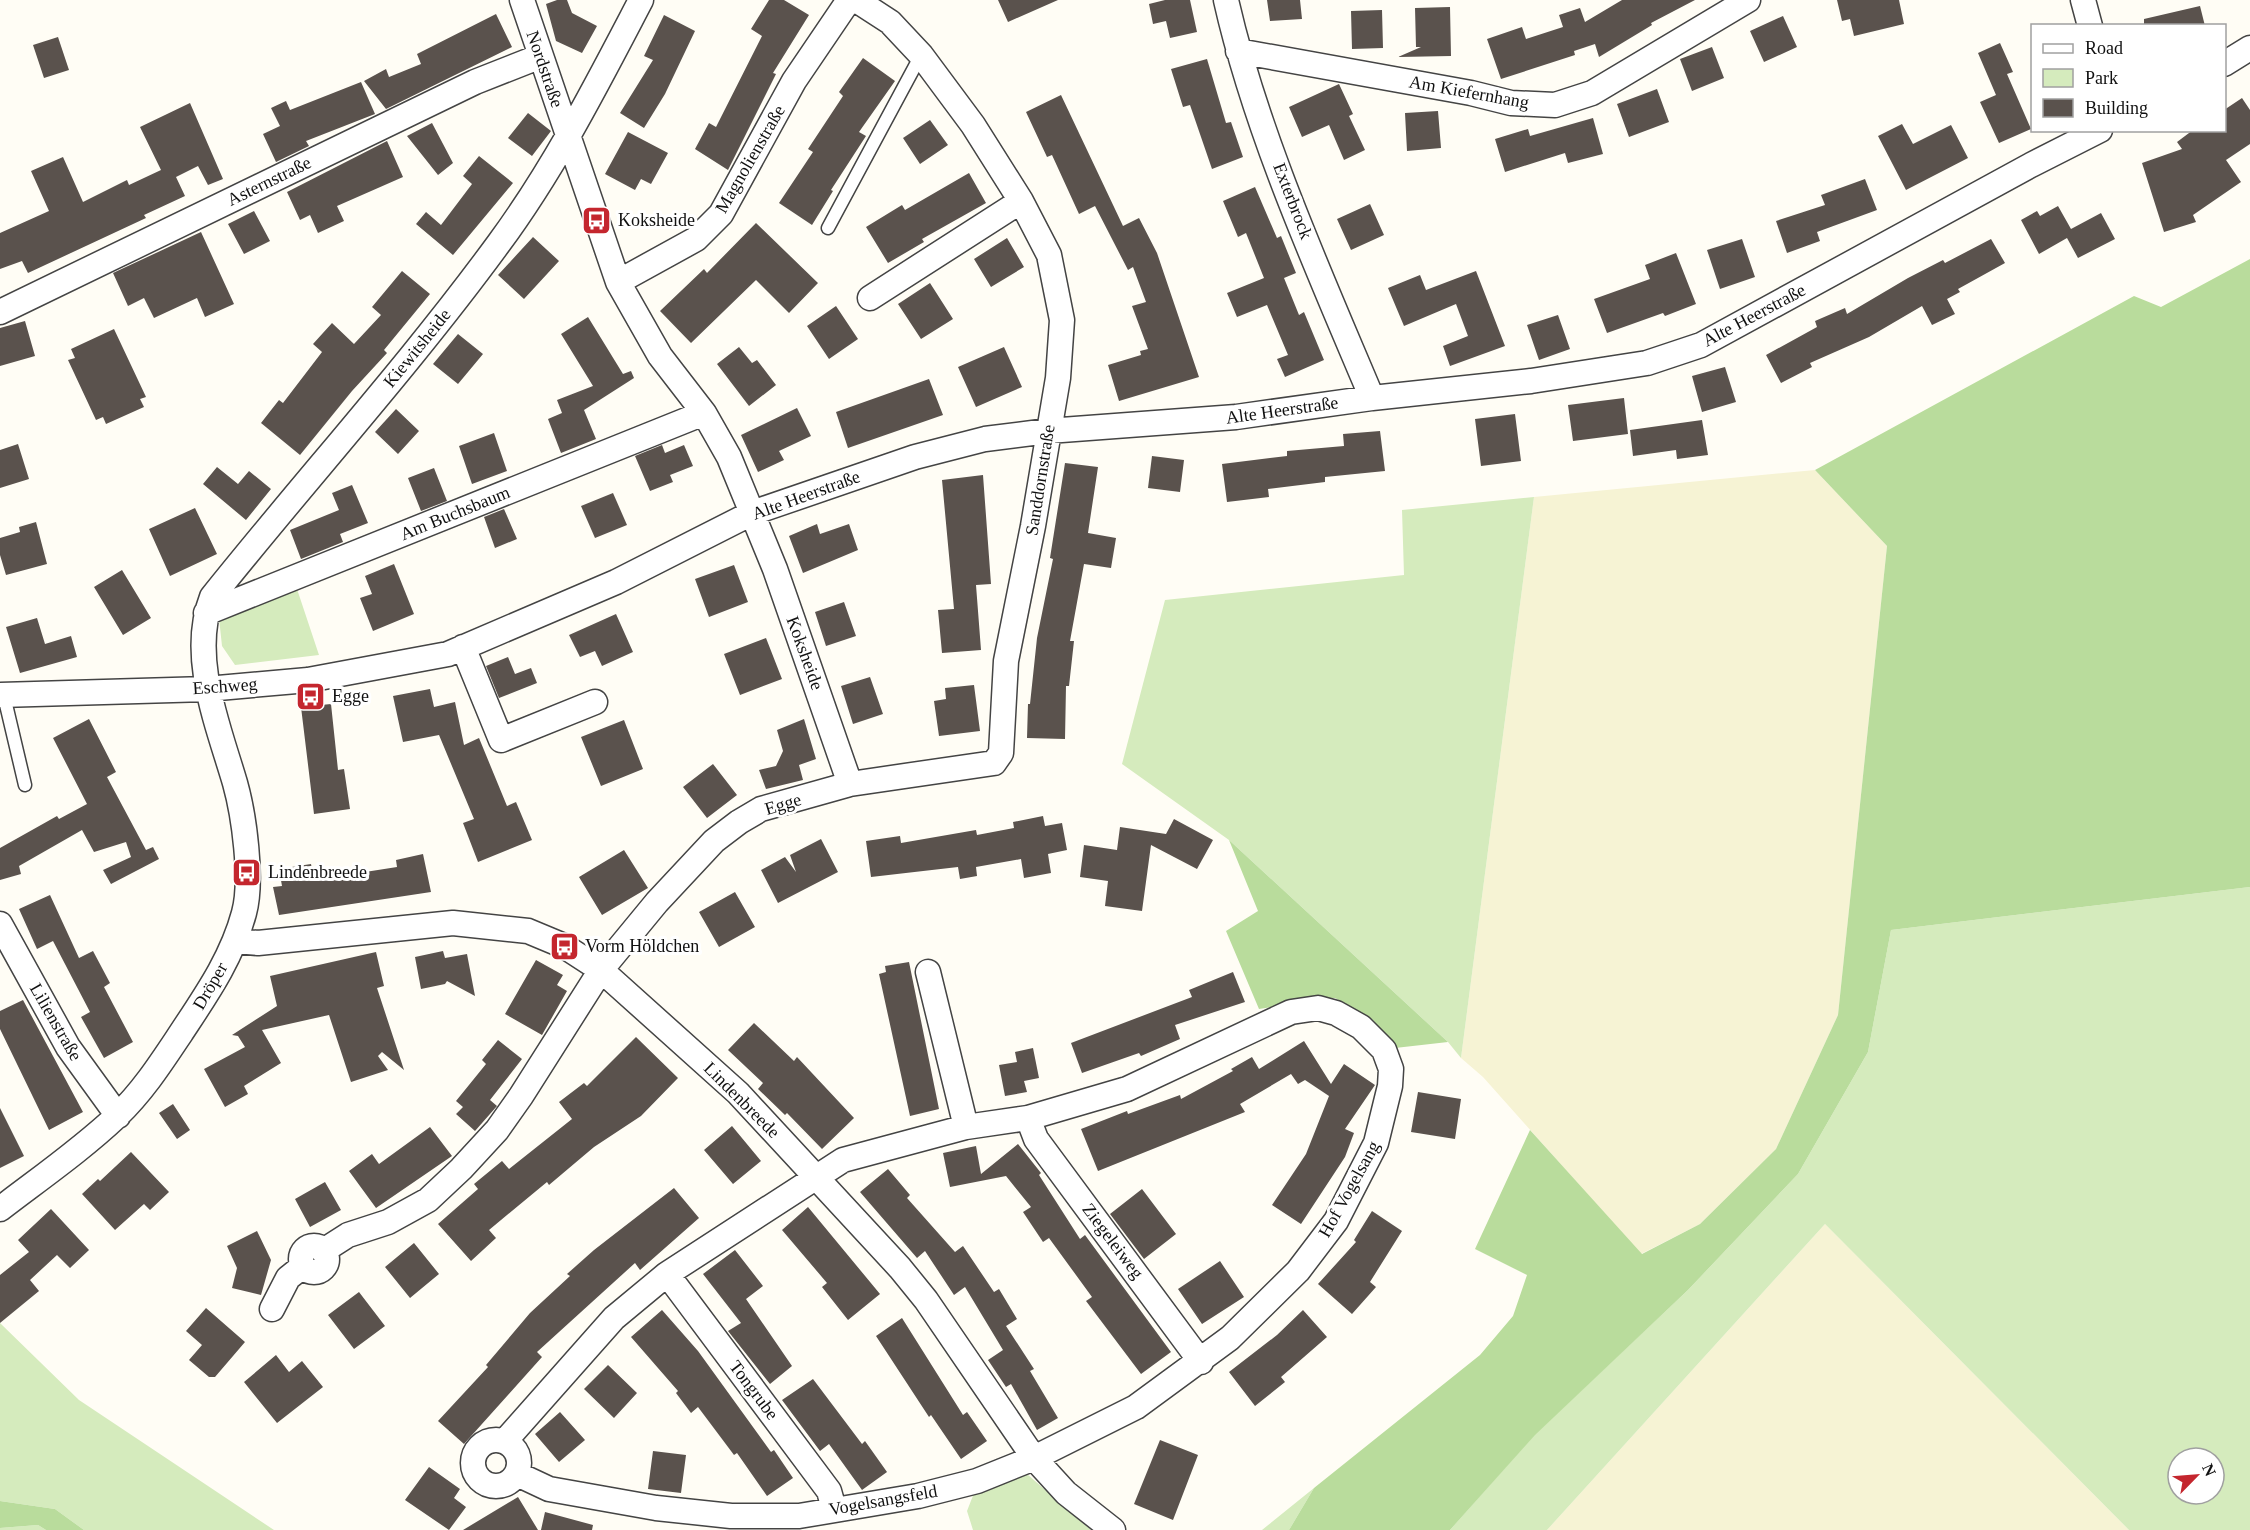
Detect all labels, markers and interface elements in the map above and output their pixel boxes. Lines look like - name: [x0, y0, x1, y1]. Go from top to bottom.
- legend: [2031, 24, 2226, 132]
- street label: Nordstraße: [523, 28, 567, 110]
- text: Road: [2085, 38, 2123, 58]
- text: Park: [2085, 68, 2118, 88]
- street label: Am Kiefernhang: [1407, 72, 1531, 112]
- text: Building: [2085, 98, 2148, 118]
- street label: Magnolienstraße: [711, 102, 789, 216]
- street label: Asternstraße: [224, 152, 314, 210]
- street label: Exterbrock: [1269, 160, 1317, 242]
- bus stop icon: Koksheide: [581, 204, 613, 236]
- place label: Koksheide: [618, 210, 695, 230]
- street label: Alte Heerstraße: [1699, 280, 1809, 350]
- street label: Kiewitsheide: [379, 305, 455, 391]
- street label: Alte Heerstraße: [1224, 392, 1340, 428]
- street label: Sanddornstraße: [1021, 423, 1059, 537]
- street label: Alte Heerstraße: [749, 466, 863, 524]
- street label: Am Buchsbaum: [397, 482, 513, 544]
- street label: Koksheide: [782, 613, 828, 693]
- street label: Eschweg: [192, 674, 258, 698]
- bus stop icon: Egge: [295, 680, 327, 712]
- place label: Egge: [332, 686, 369, 706]
- street label: Egge: [762, 789, 804, 819]
- bus stop icon: Lindenbreede: [231, 856, 263, 888]
- place label: Lindenbreede: [268, 862, 367, 882]
- bus stop icon: Vorm Höldchen: [548, 930, 580, 962]
- place label: Vorm Höldchen: [585, 936, 699, 956]
- street label: Dröper: [189, 959, 231, 1013]
- street label: Lilienstraße: [26, 980, 86, 1064]
- street label: Lindenbreede: [700, 1058, 784, 1142]
- street label: Hof Vogelsang: [1314, 1137, 1384, 1241]
- street label: Ziegeleiweg: [1078, 1199, 1148, 1283]
- street label: Tongrube: [725, 1357, 783, 1423]
- north arrow: [2166, 1446, 2226, 1506]
- text: N: [2199, 1461, 2219, 1479]
- street label: Vogelsangsfeld: [827, 1481, 939, 1519]

